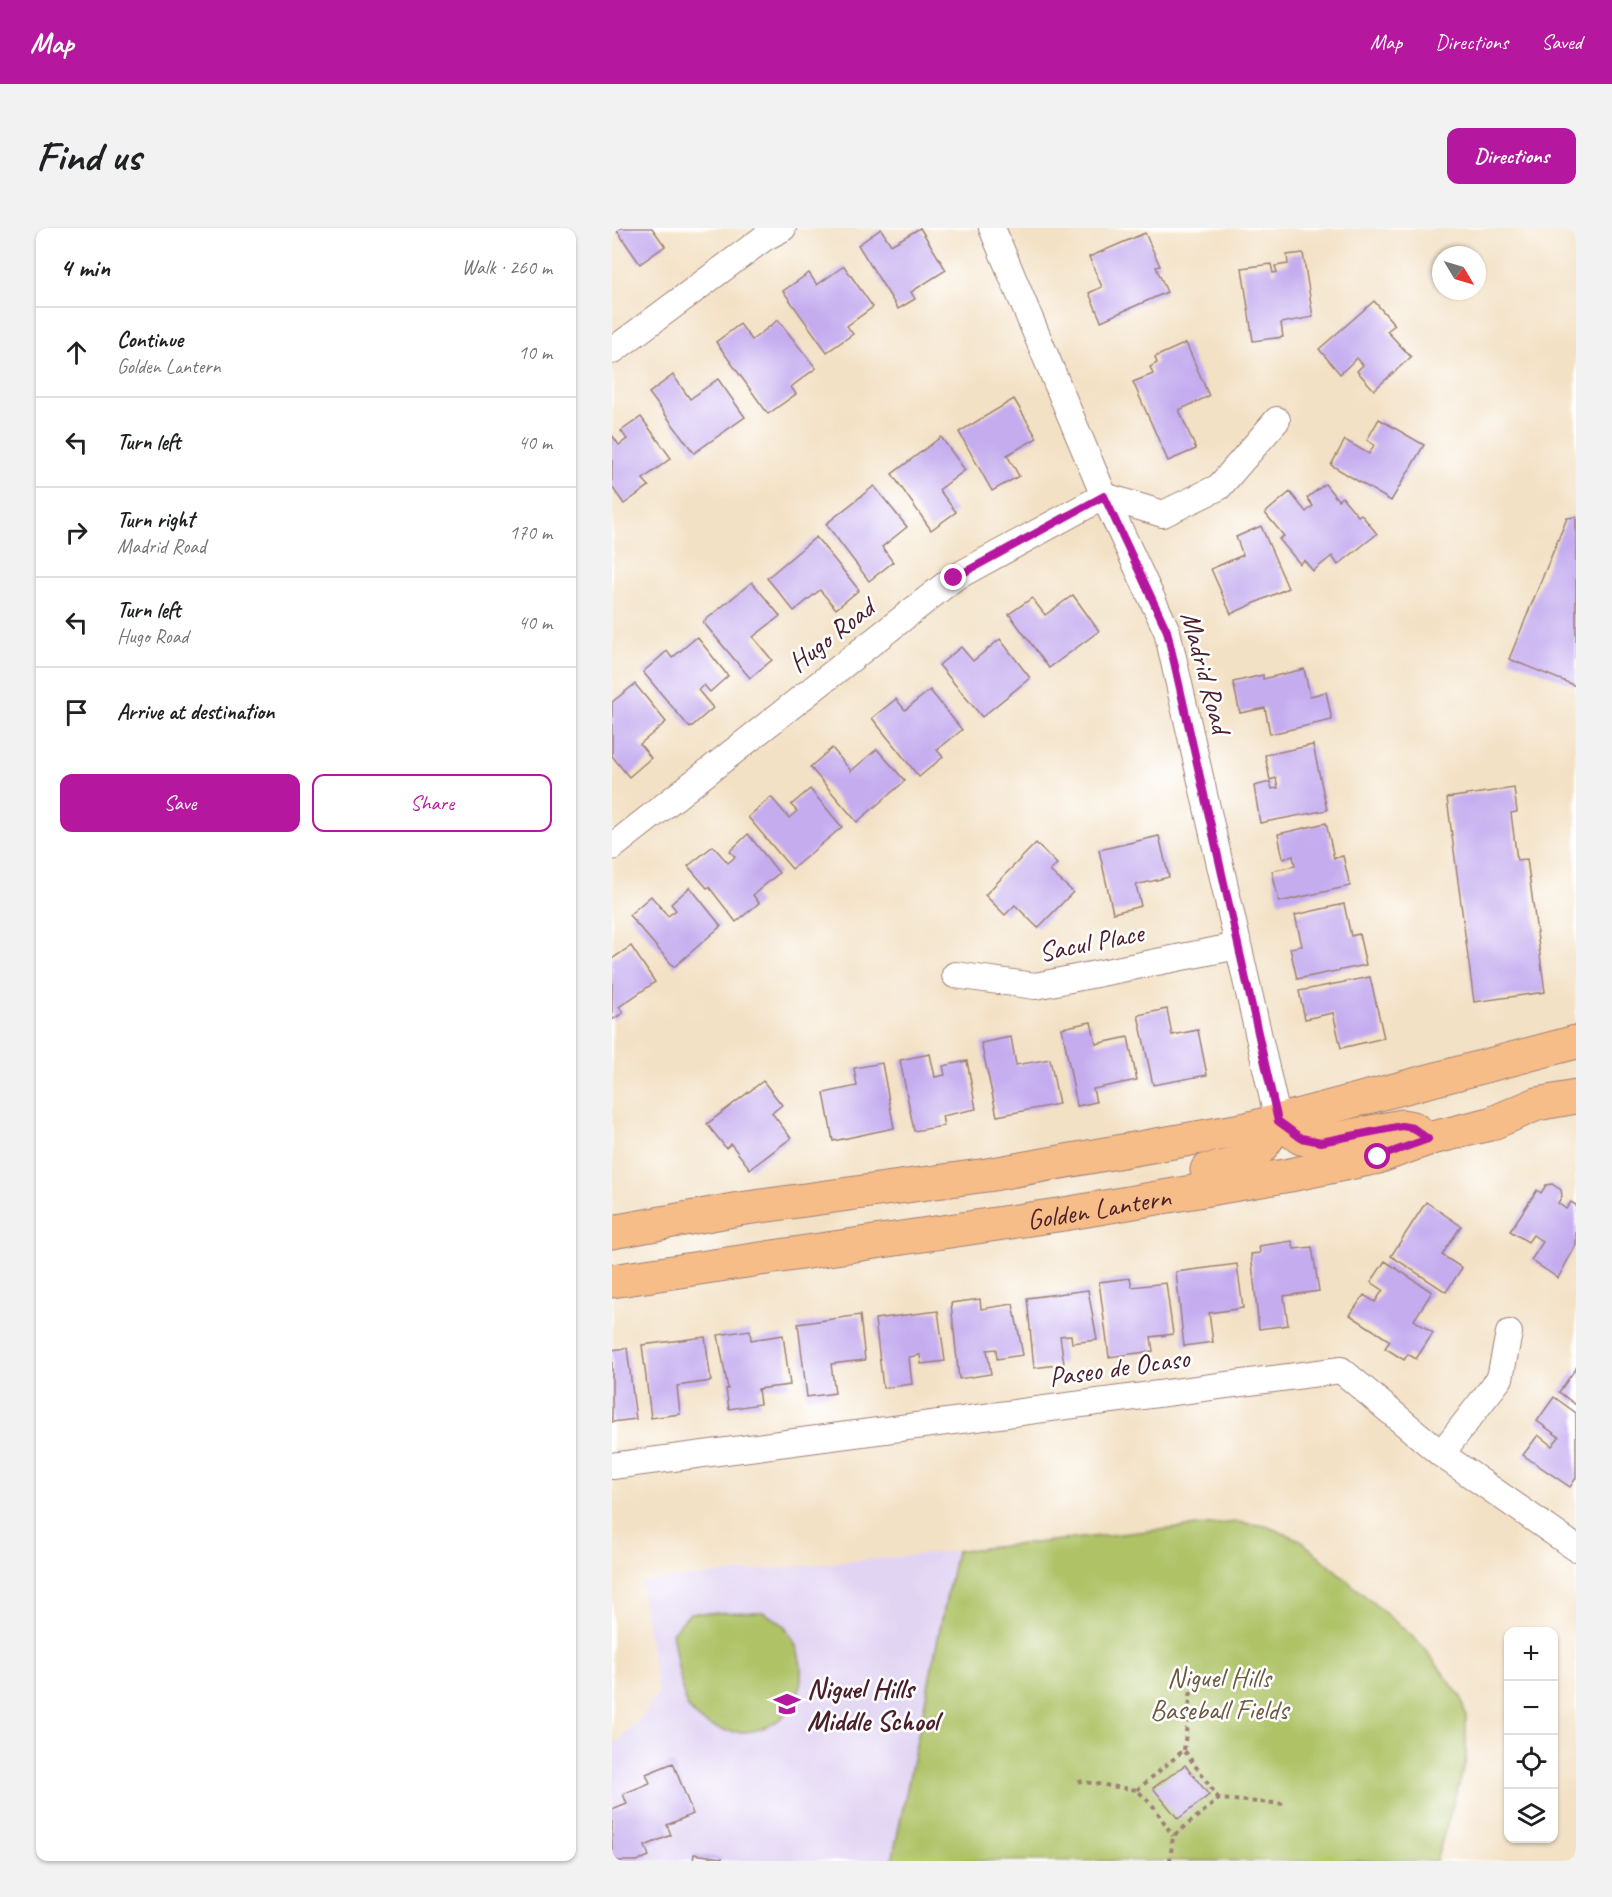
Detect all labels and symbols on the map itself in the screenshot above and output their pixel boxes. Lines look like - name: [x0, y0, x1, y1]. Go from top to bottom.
- north arrow: [1432, 246, 1486, 300]
- route end: [940, 564, 966, 590]
- street label: Hugo Road: [781, 588, 884, 680]
- street label: Madrid Road: [1173, 607, 1240, 740]
- street label: Sacul Place: [1036, 914, 1148, 969]
- route start: [1364, 1143, 1390, 1169]
- street label: Golden Lantern: [1024, 1178, 1174, 1237]
- street label: Paseo de Ocaso: [1047, 1340, 1193, 1394]
- park label: Niguel Hills Baseball Fields: [1150, 1660, 1290, 1727]
- place label: Niguel Hills Middle School: [807, 1671, 944, 1738]
- school or university icon: Niguel Hills Middle School: [772, 1689, 802, 1719]

